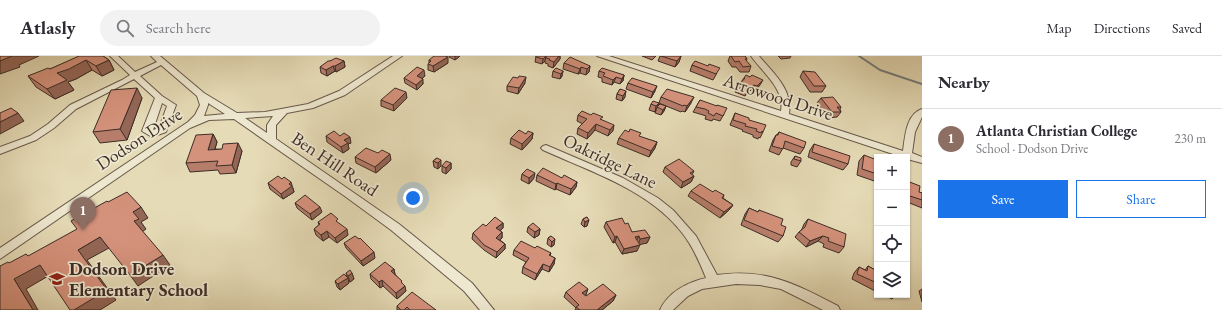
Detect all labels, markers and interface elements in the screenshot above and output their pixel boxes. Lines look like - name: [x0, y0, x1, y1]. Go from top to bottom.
- search box: [100, 10, 380, 46]
- text: Atlasly: [20, 15, 76, 40]
- icon: search: [114, 17, 136, 39]
- text: Search here: [146, 18, 211, 37]
- text: Map: [1046, 19, 1072, 37]
- text: Directions: [1094, 19, 1150, 37]
- text: Saved: [1172, 19, 1202, 37]
- street label: Arrowood Drive: [719, 68, 836, 125]
- text: Nearby: [938, 71, 990, 93]
- street label: Dodson Drive: [91, 102, 186, 175]
- text: Atlanta Christian College: [976, 121, 1137, 140]
- street label: Ben Hill Road: [288, 126, 384, 201]
- street label: Oakridge Lane: [560, 128, 661, 193]
- text: 1: [948, 130, 954, 147]
- text: 230 m: [1175, 130, 1206, 147]
- text: School · Dodson Drive: [976, 140, 1088, 157]
- map controls: [874, 154, 910, 298]
- button: +: [874, 154, 910, 190]
- button: Save: [938, 180, 1068, 218]
- button: Share: [1076, 180, 1206, 218]
- your location: [403, 188, 423, 208]
- button: −: [874, 190, 910, 226]
- pin: 1: [70, 197, 96, 230]
- button: locate: [874, 226, 910, 262]
- place label: Dodson Drive Elementary School: [69, 257, 208, 301]
- button: layers: [874, 262, 910, 298]
- school or university icon: Dodson Drive Elementary School: [48, 270, 66, 288]

